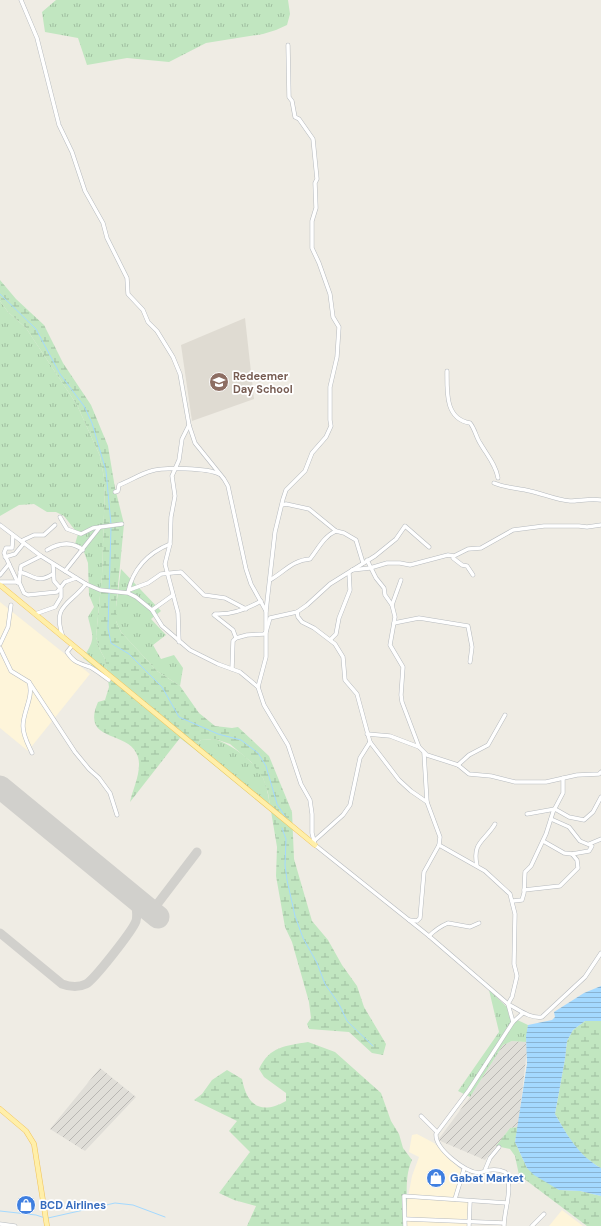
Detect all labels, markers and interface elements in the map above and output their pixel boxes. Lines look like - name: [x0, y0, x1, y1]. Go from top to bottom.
- place label: Redeemer Day School: [233, 369, 293, 396]
- school or university icon: Redeemer Day School: [208, 371, 230, 393]
- shop icon: Gabat Market: [425, 1167, 447, 1189]
- place label: Gabat Market: [450, 1171, 524, 1185]
- shop icon: BCD Airlines: [15, 1194, 37, 1216]
- place label: BCD Airlines: [40, 1198, 106, 1212]

